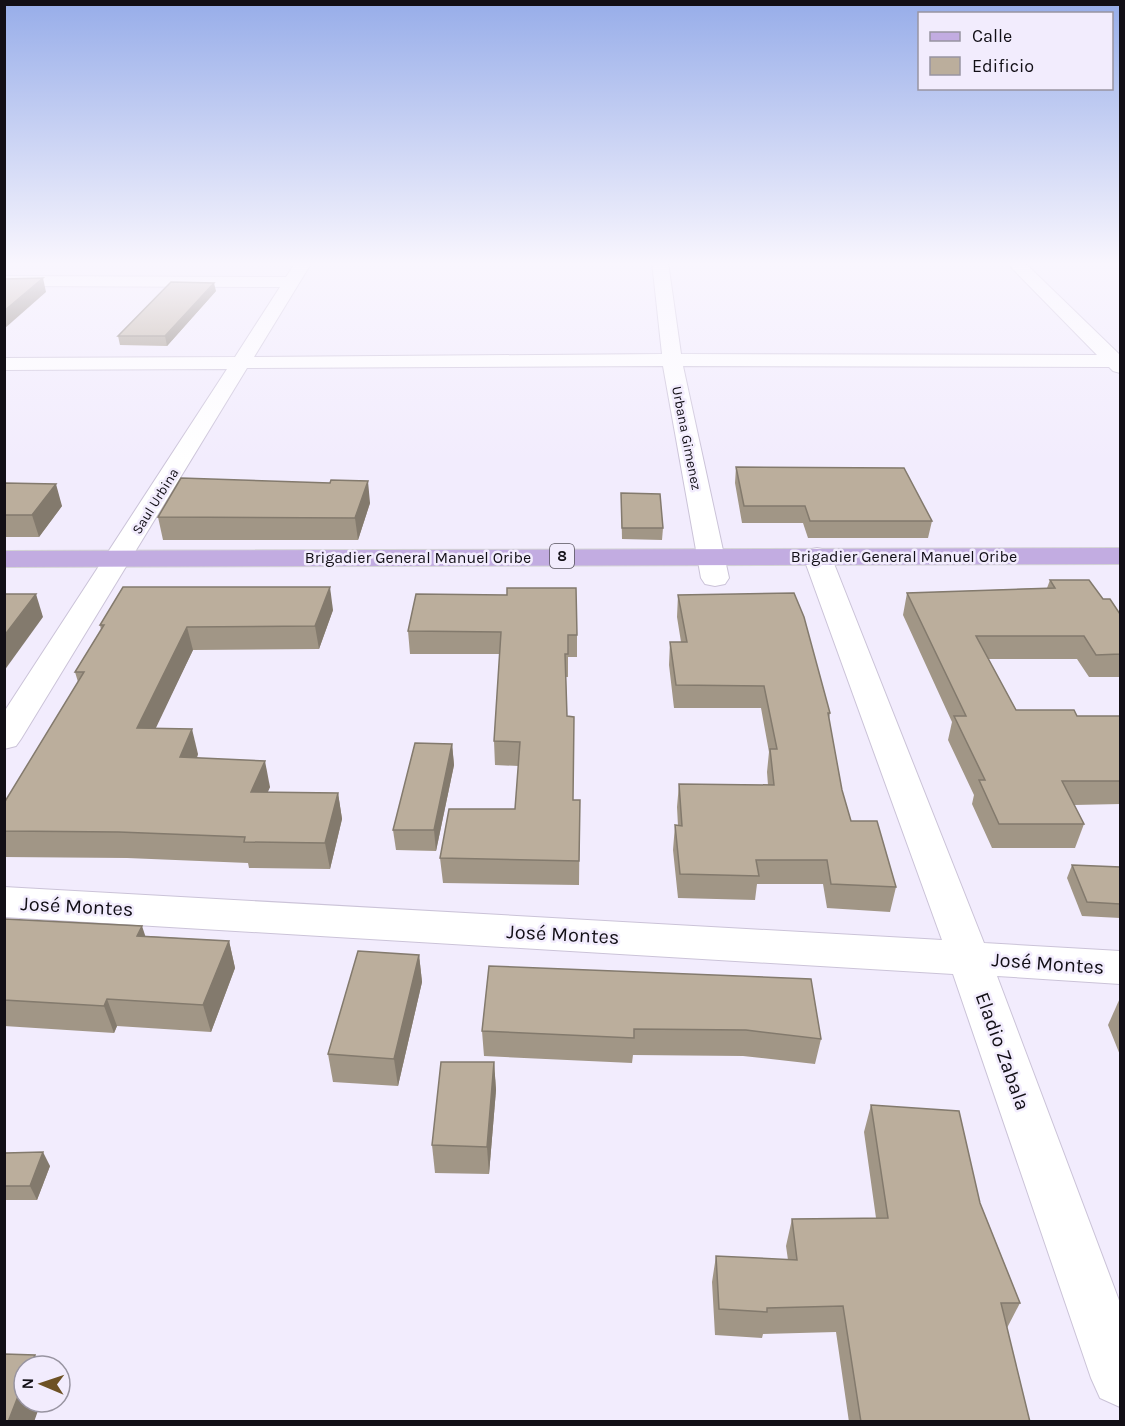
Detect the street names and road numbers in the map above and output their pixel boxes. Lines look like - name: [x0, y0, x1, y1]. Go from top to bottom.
- street label: Urbana Gimenez: [668, 385, 705, 491]
- street label: Saul Urbina: [128, 465, 182, 537]
- road number: 8: [550, 544, 574, 568]
- street label: Brigadier General Manuel Oribe: [791, 547, 1017, 566]
- street label: Brigadier General Manuel Oribe: [305, 548, 531, 567]
- street label: José Montes: [20, 892, 134, 921]
- street label: José Montes: [506, 920, 620, 949]
- street label: José Montes: [991, 948, 1105, 979]
- street label: Eladio Zabala: [971, 989, 1034, 1113]

